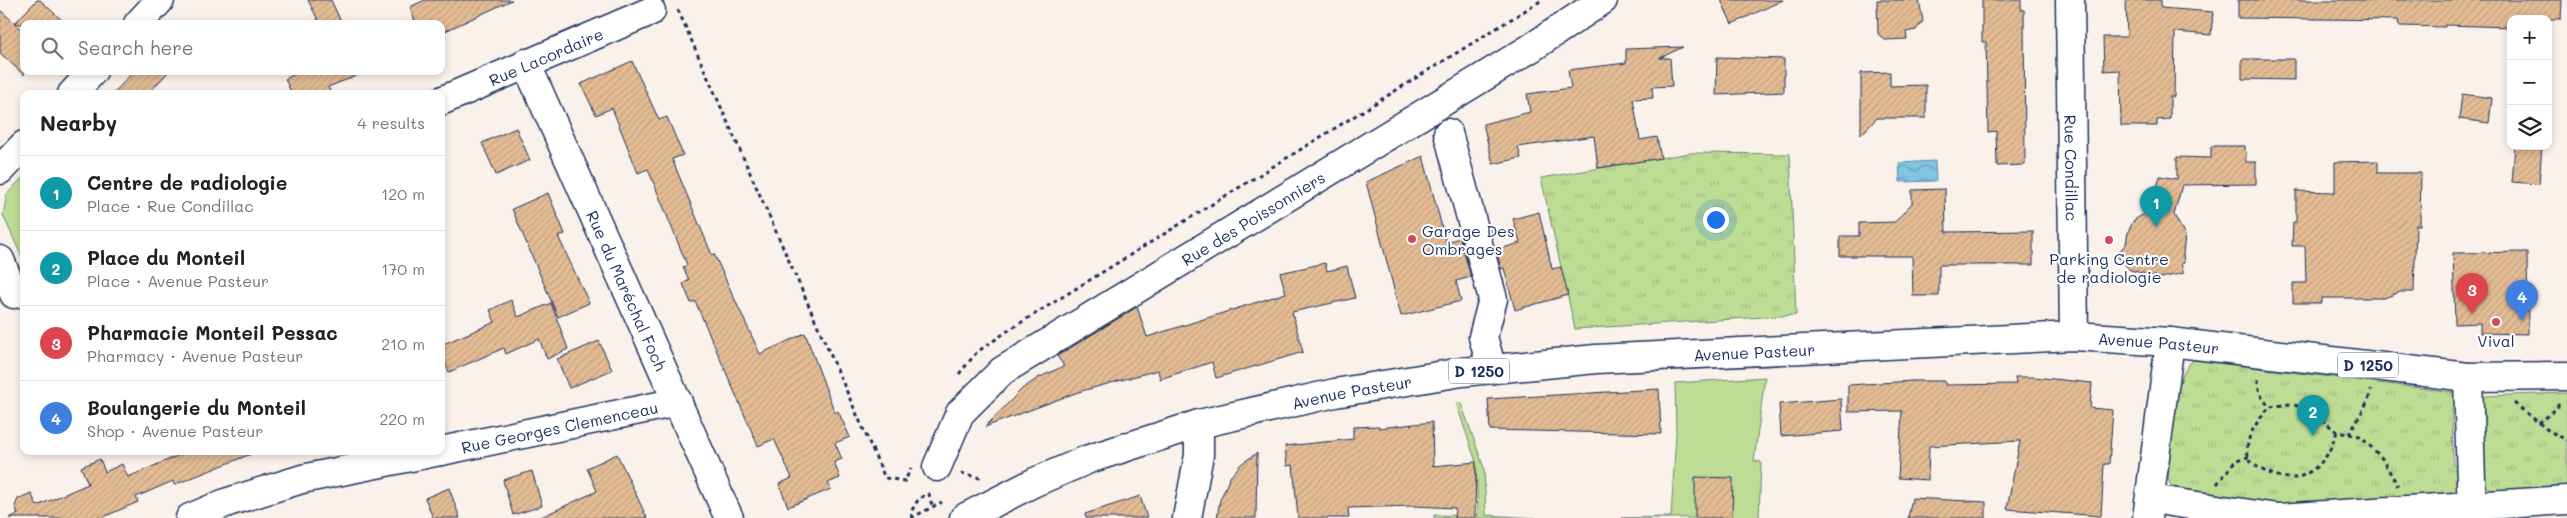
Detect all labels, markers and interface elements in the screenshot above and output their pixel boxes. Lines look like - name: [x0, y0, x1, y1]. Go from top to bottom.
- map controls: [2507, 15, 2552, 150]
- button: +: [2507, 15, 2552, 60]
- search box: [20, 20, 445, 75]
- street label: Rue Lacordaire: [485, 22, 606, 90]
- icon: search: [38, 34, 66, 62]
- text: Search here: [78, 35, 194, 60]
- button: −: [2507, 60, 2552, 105]
- button: layers: [2507, 105, 2552, 150]
- text: Nearby: [40, 109, 117, 136]
- text: 4 results: [357, 112, 425, 133]
- street label: Rue Condillac: [2061, 115, 2083, 221]
- street label: Rue des Poissonniers: [1177, 166, 1329, 270]
- text: Centre de radiologie: [87, 170, 287, 195]
- text: 1: [52, 183, 60, 204]
- text: 120 m: [381, 183, 425, 204]
- pin: 1: [2140, 186, 2172, 227]
- text: Place · Rue Condillac: [87, 195, 254, 216]
- street label: Rue du Maréchal Foch: [583, 207, 672, 374]
- your location: [1703, 207, 1729, 233]
- place label: Garage Des Ombrages: [1422, 220, 1515, 259]
- marker: Garage Des Ombrages: [1406, 233, 1418, 245]
- marker: Parking Centre de radiologie: [2103, 234, 2115, 246]
- text: Place du Monteil: [87, 245, 245, 270]
- place label: Parking Centre de radiologie: [2049, 248, 2169, 287]
- text: 2: [52, 258, 60, 279]
- text: 170 m: [381, 258, 425, 279]
- text: Place · Avenue Pasteur: [87, 270, 269, 291]
- pin: 3: [2456, 273, 2488, 314]
- pin: 4: [2506, 280, 2538, 321]
- marker: Vival: [2490, 316, 2502, 328]
- text: Pharmacie Monteil Pessac: [87, 320, 338, 345]
- street label: Avenue Pasteur: [2097, 327, 2220, 358]
- place label: Vival: [2477, 330, 2515, 351]
- text: 3: [51, 333, 61, 354]
- text: 210 m: [381, 333, 425, 354]
- street label: Avenue Pasteur: [1693, 338, 1816, 365]
- text: Pharmacy · Avenue Pasteur: [87, 345, 303, 366]
- road number: D 1250: [2338, 352, 2398, 378]
- road number: D 1250: [1449, 358, 1509, 384]
- street label: Avenue Pasteur: [1290, 370, 1413, 413]
- text: Boulangerie du Monteil: [87, 395, 306, 420]
- pin: 2: [2297, 395, 2329, 436]
- street label: Rue Georges Clemenceau: [459, 396, 660, 457]
- text: 4: [51, 408, 61, 429]
- text: 220 m: [379, 408, 425, 429]
- text: Shop · Avenue Pasteur: [87, 420, 263, 441]

